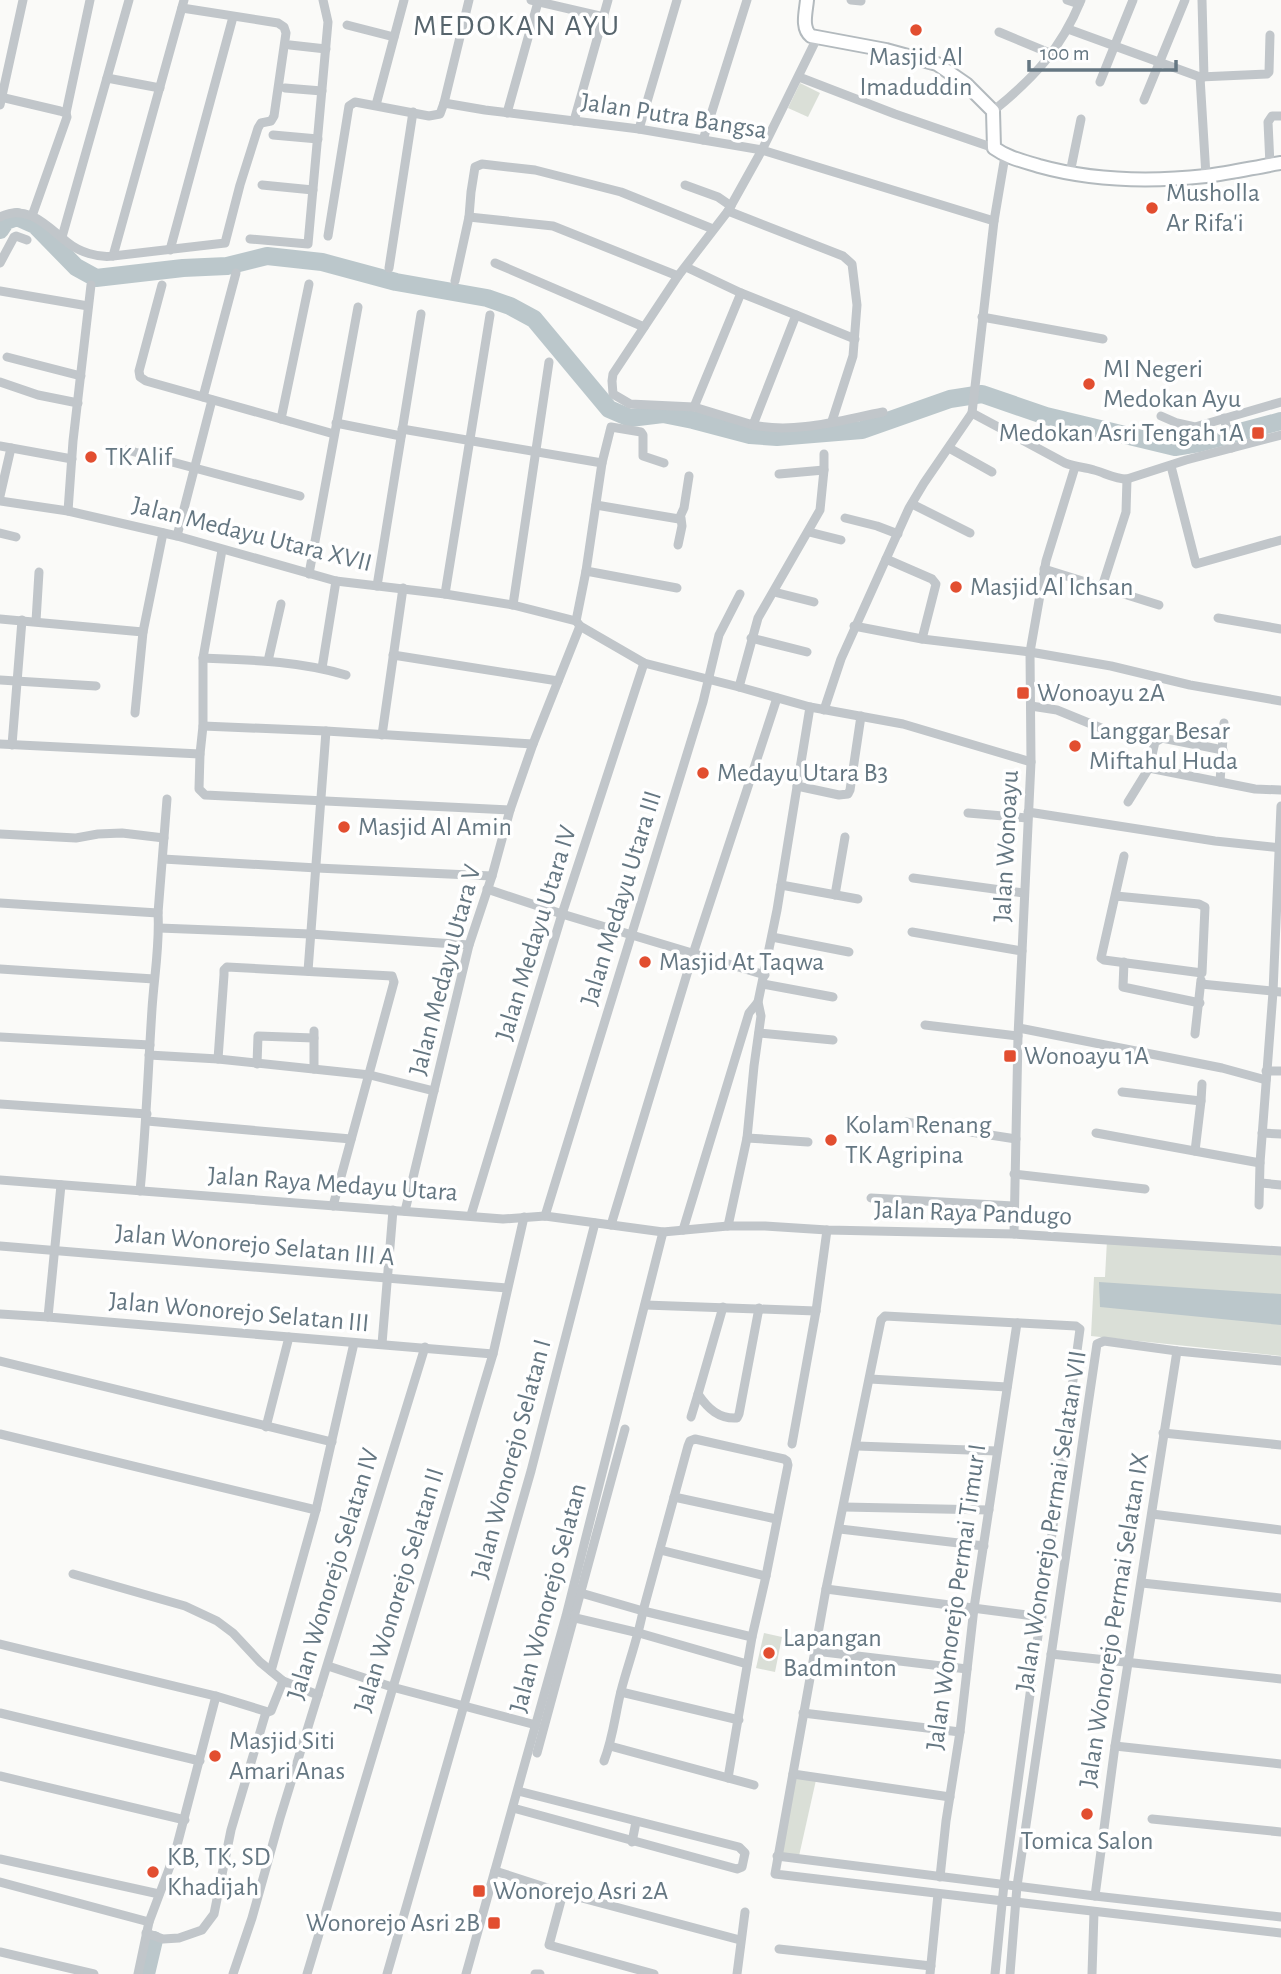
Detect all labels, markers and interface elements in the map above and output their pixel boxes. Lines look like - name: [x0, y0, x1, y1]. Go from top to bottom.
- district label: MEDOKAN AYU: [413, 11, 621, 41]
- marker: Masjid Al Imaduddin: [908, 22, 924, 38]
- scale bar: [1029, 28, 1176, 72]
- text: 100 m: [1040, 43, 1090, 64]
- place label: Masjid Al Imaduddin: [860, 44, 972, 100]
- street label: Jalan Putra Bangsa: [579, 88, 769, 144]
- place label: Musholla Ar Rifa'i: [1166, 180, 1260, 236]
- marker: Musholla Ar Rifa'i: [1144, 200, 1160, 216]
- place label: MI Negeri Medokan Ayu: [1103, 356, 1241, 412]
- marker: MI Negeri Medokan Ayu: [1081, 376, 1097, 392]
- place label: Medokan Asri Tengah 1A: [999, 420, 1244, 446]
- marker: Medokan Asri Tengah 1A: [1250, 425, 1266, 441]
- place label: TK Alif: [105, 444, 174, 470]
- marker: TK Alif: [83, 449, 99, 465]
- street label: Jalan Medayu Utara XVII: [130, 492, 374, 576]
- place label: Masjid Al Ichsan: [970, 574, 1133, 600]
- marker: Masjid Al Ichsan: [948, 579, 964, 595]
- place label: Wonoayu 2A: [1037, 680, 1165, 706]
- marker: Wonoayu 2A: [1015, 685, 1031, 701]
- place label: Langgar Besar Miftahul Huda: [1089, 718, 1238, 774]
- marker: Langgar Besar Miftahul Huda: [1067, 738, 1083, 754]
- place label: Medayu Utara B3: [717, 760, 888, 786]
- marker: Medayu Utara B3: [695, 765, 711, 781]
- street label: Jalan Wonoayu: [989, 769, 1023, 923]
- street label: Jalan Medayu Utara III: [576, 788, 666, 1008]
- place label: Masjid Al Amin: [358, 814, 512, 840]
- marker: Masjid Al Amin: [336, 819, 352, 835]
- street label: Jalan Medayu Utara IV: [491, 822, 581, 1044]
- street label: Jalan Medayu Utara V: [404, 862, 486, 1078]
- place label: Masjid At Taqwa: [659, 949, 824, 975]
- marker: Masjid At Taqwa: [637, 954, 653, 970]
- place label: Wonoayu 1A: [1024, 1043, 1149, 1069]
- marker: Wonoayu 1A: [1002, 1048, 1018, 1064]
- place label: Kolam Renang TK Agripina: [845, 1112, 992, 1168]
- marker: Kolam Renang TK Agripina: [823, 1132, 839, 1148]
- street label: Jalan Raya Medayu Utara: [207, 1162, 459, 1206]
- street label: Jalan Raya Pandugo: [874, 1197, 1072, 1229]
- street label: Jalan Wonorejo Selatan III A: [114, 1220, 396, 1270]
- street label: Jalan Wonorejo Selatan III: [108, 1288, 370, 1336]
- street label: Jalan Wonorejo Selatan I: [466, 1336, 556, 1582]
- street label: Jalan Wonorejo Permai Selatan VII: [1011, 1349, 1091, 1693]
- street label: Jalan Wonorejo Permai Timur I: [922, 1442, 990, 1752]
- street label: Jalan Wonorejo Selatan IV: [282, 1445, 384, 1703]
- street label: Jalan Wonorejo Permai Selatan IX: [1075, 1451, 1153, 1789]
- street label: Jalan Wonorejo Selatan II: [349, 1465, 449, 1715]
- street label: Jalan Wonorejo Selatan: [505, 1481, 591, 1715]
- place label: Lapangan Badminton: [783, 1625, 897, 1681]
- marker: Lapangan Badminton: [761, 1645, 777, 1661]
- place label: Masjid Siti Amari Anas: [229, 1728, 345, 1784]
- marker: Masjid Siti Amari Anas: [207, 1748, 223, 1764]
- marker: Tomica Salon: [1079, 1806, 1095, 1822]
- place label: Tomica Salon: [1021, 1828, 1153, 1854]
- place label: KB, TK, SD Khadijah: [167, 1844, 271, 1900]
- marker: KB, TK, SD Khadijah: [145, 1864, 161, 1880]
- place label: Wonorejo Asri 2A: [493, 1878, 668, 1904]
- marker: Wonorejo Asri 2A: [471, 1883, 487, 1899]
- place label: Wonorejo Asri 2B: [306, 1910, 480, 1936]
- marker: Wonorejo Asri 2B: [486, 1915, 502, 1931]

